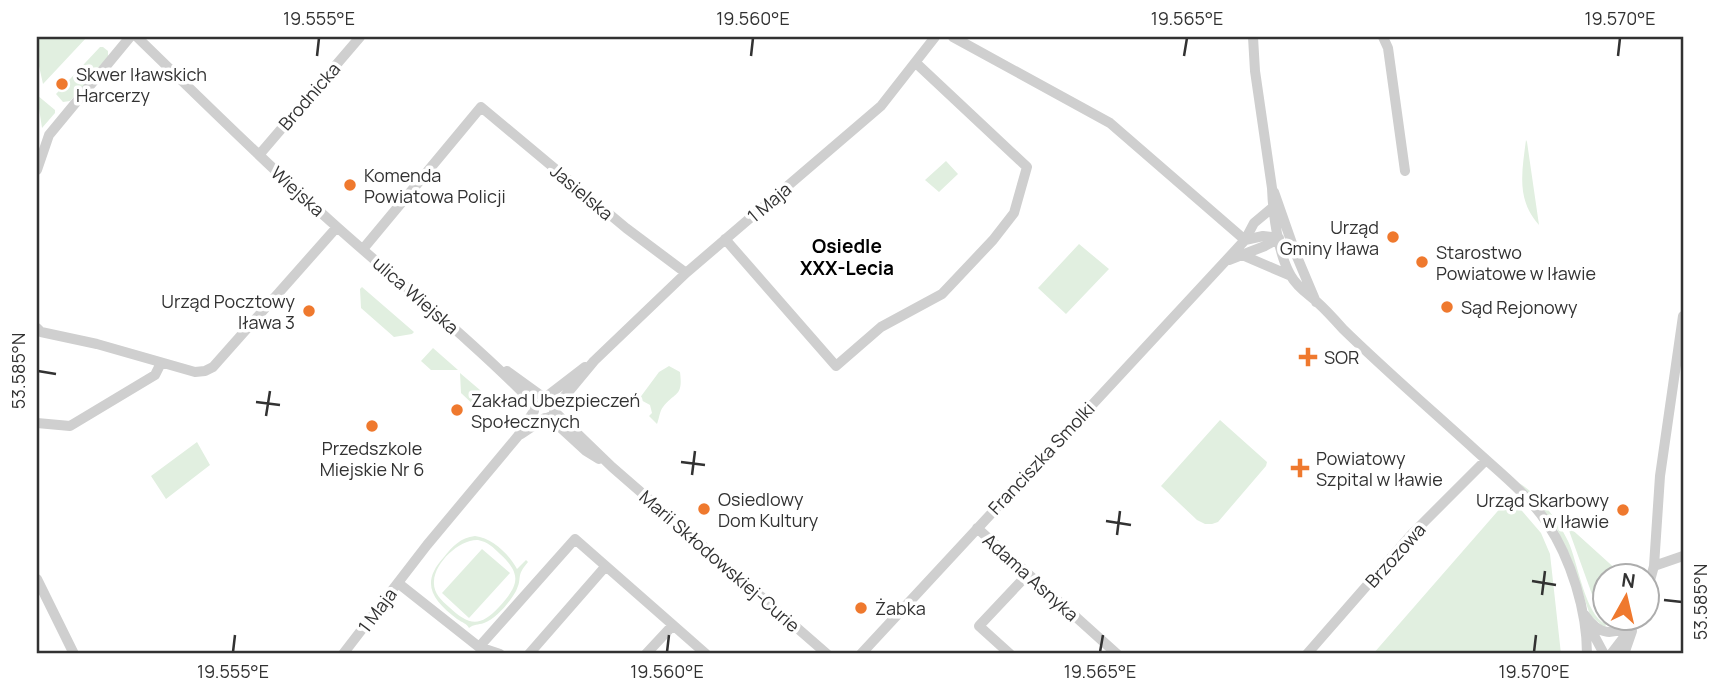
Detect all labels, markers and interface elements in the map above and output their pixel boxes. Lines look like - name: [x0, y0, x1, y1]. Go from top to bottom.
- text: 19.555°E: [283, 6, 355, 30]
- text: 19.560°E: [716, 6, 790, 30]
- text: 19.565°E: [1151, 6, 1223, 30]
- text: 19.570°E: [1584, 6, 1656, 30]
- street label: Brodnicka: [273, 57, 345, 135]
- place label: Skwer Iławskich Harcerzy: [76, 62, 207, 107]
- marker: Skwer Iławskich Harcerzy: [54, 76, 70, 92]
- street label: Jasielska: [546, 159, 618, 225]
- street label: Wiejska: [266, 161, 330, 221]
- place label: Komenda Powiatowa Policji: [364, 163, 506, 208]
- marker: Komenda Powiatowa Policji: [342, 177, 358, 193]
- street label: 1 Maja: [742, 177, 796, 227]
- place label: Urząd Gminy Iława: [1280, 215, 1379, 260]
- marker: Urząd Gminy Iława: [1385, 229, 1401, 245]
- district label: Osiedle XXX-Lecia: [800, 233, 894, 281]
- place label: Starostwo Powiatowe w Iławie: [1436, 240, 1596, 285]
- street label: ulica Wiejska: [368, 251, 464, 339]
- marker: Starostwo Powiatowe w Iławie: [1414, 254, 1430, 270]
- place label: Urząd Pocztowy Iława 3: [161, 289, 295, 334]
- place label: Sąd Rejonowy: [1461, 295, 1578, 319]
- marker: Sąd Rejonowy: [1439, 299, 1455, 315]
- marker: Urząd Pocztowy Iława 3: [301, 303, 317, 319]
- text: 53.585°N: [6, 333, 30, 409]
- place label: SOR: [1324, 345, 1359, 369]
- marker: SOR: [1298, 347, 1318, 367]
- place label: Zakład Ubezpieczeń Społecznych: [471, 388, 640, 433]
- street label: Franciszka Smolki: [983, 397, 1099, 519]
- marker: Zakład Ubezpieczeń Społecznych: [449, 402, 465, 418]
- marker: Przedszkole Miejskie Nr 6: [364, 418, 380, 434]
- place label: Przedszkole Miejskie Nr 6: [320, 436, 424, 481]
- place label: Powiatowy Szpital w Iławie: [1316, 446, 1443, 491]
- marker: Powiatowy Szpital w Iławie: [1290, 458, 1310, 478]
- street label: Marii Skłodowskiej-Curie: [635, 485, 805, 637]
- place label: Osiedlowy Dom Kultury: [718, 487, 819, 532]
- place label: Urząd Skarbowy w Iławie: [1476, 488, 1609, 533]
- marker: Osiedlowy Dom Kultury: [696, 501, 712, 517]
- marker: Urząd Skarbowy w Iławie: [1615, 502, 1631, 518]
- street label: Brzozowa: [1360, 518, 1430, 592]
- street label: Adama Asnyka: [978, 528, 1084, 626]
- north arrow: [1590, 562, 1660, 632]
- text: 53.585°N: [1688, 564, 1712, 640]
- text: N: [1620, 566, 1637, 594]
- street label: 1 Maja: [352, 583, 402, 637]
- place label: Żabka: [875, 596, 926, 620]
- marker: Żabka: [853, 600, 869, 616]
- text: 19.555°E: [197, 659, 269, 683]
- text: 19.560°E: [630, 659, 704, 683]
- text: 19.565°E: [1064, 659, 1136, 683]
- text: 19.570°E: [1498, 659, 1570, 683]

